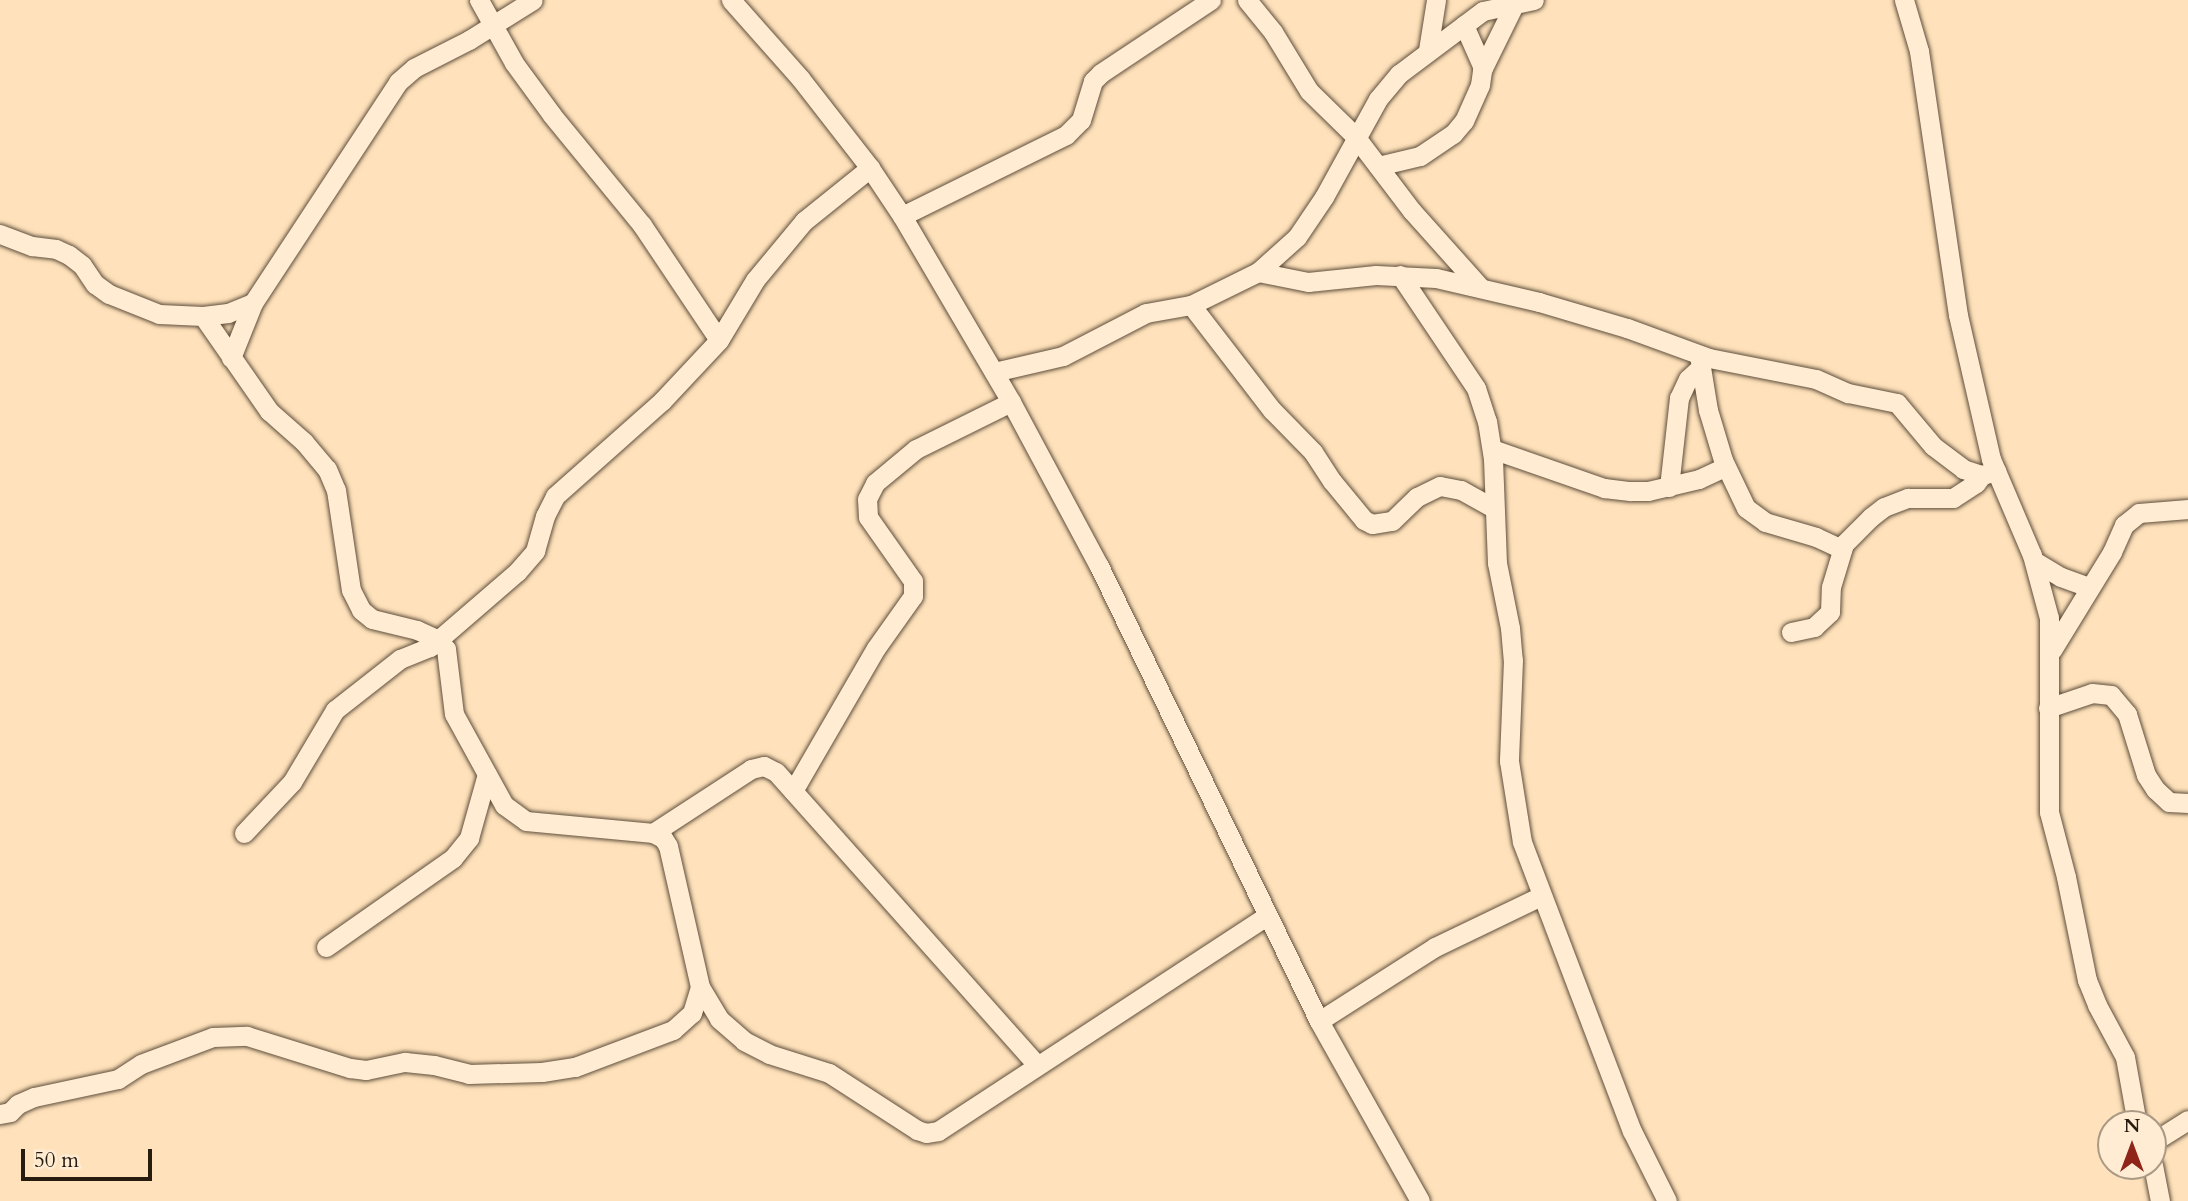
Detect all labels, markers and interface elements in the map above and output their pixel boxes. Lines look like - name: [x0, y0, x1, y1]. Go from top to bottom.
- north arrow: [2097, 1110, 2167, 1180]
- text: N: [2124, 1113, 2140, 1139]
- scale bar: [24, 1134, 156, 1178]
- text: 50 m: [34, 1146, 79, 1175]

